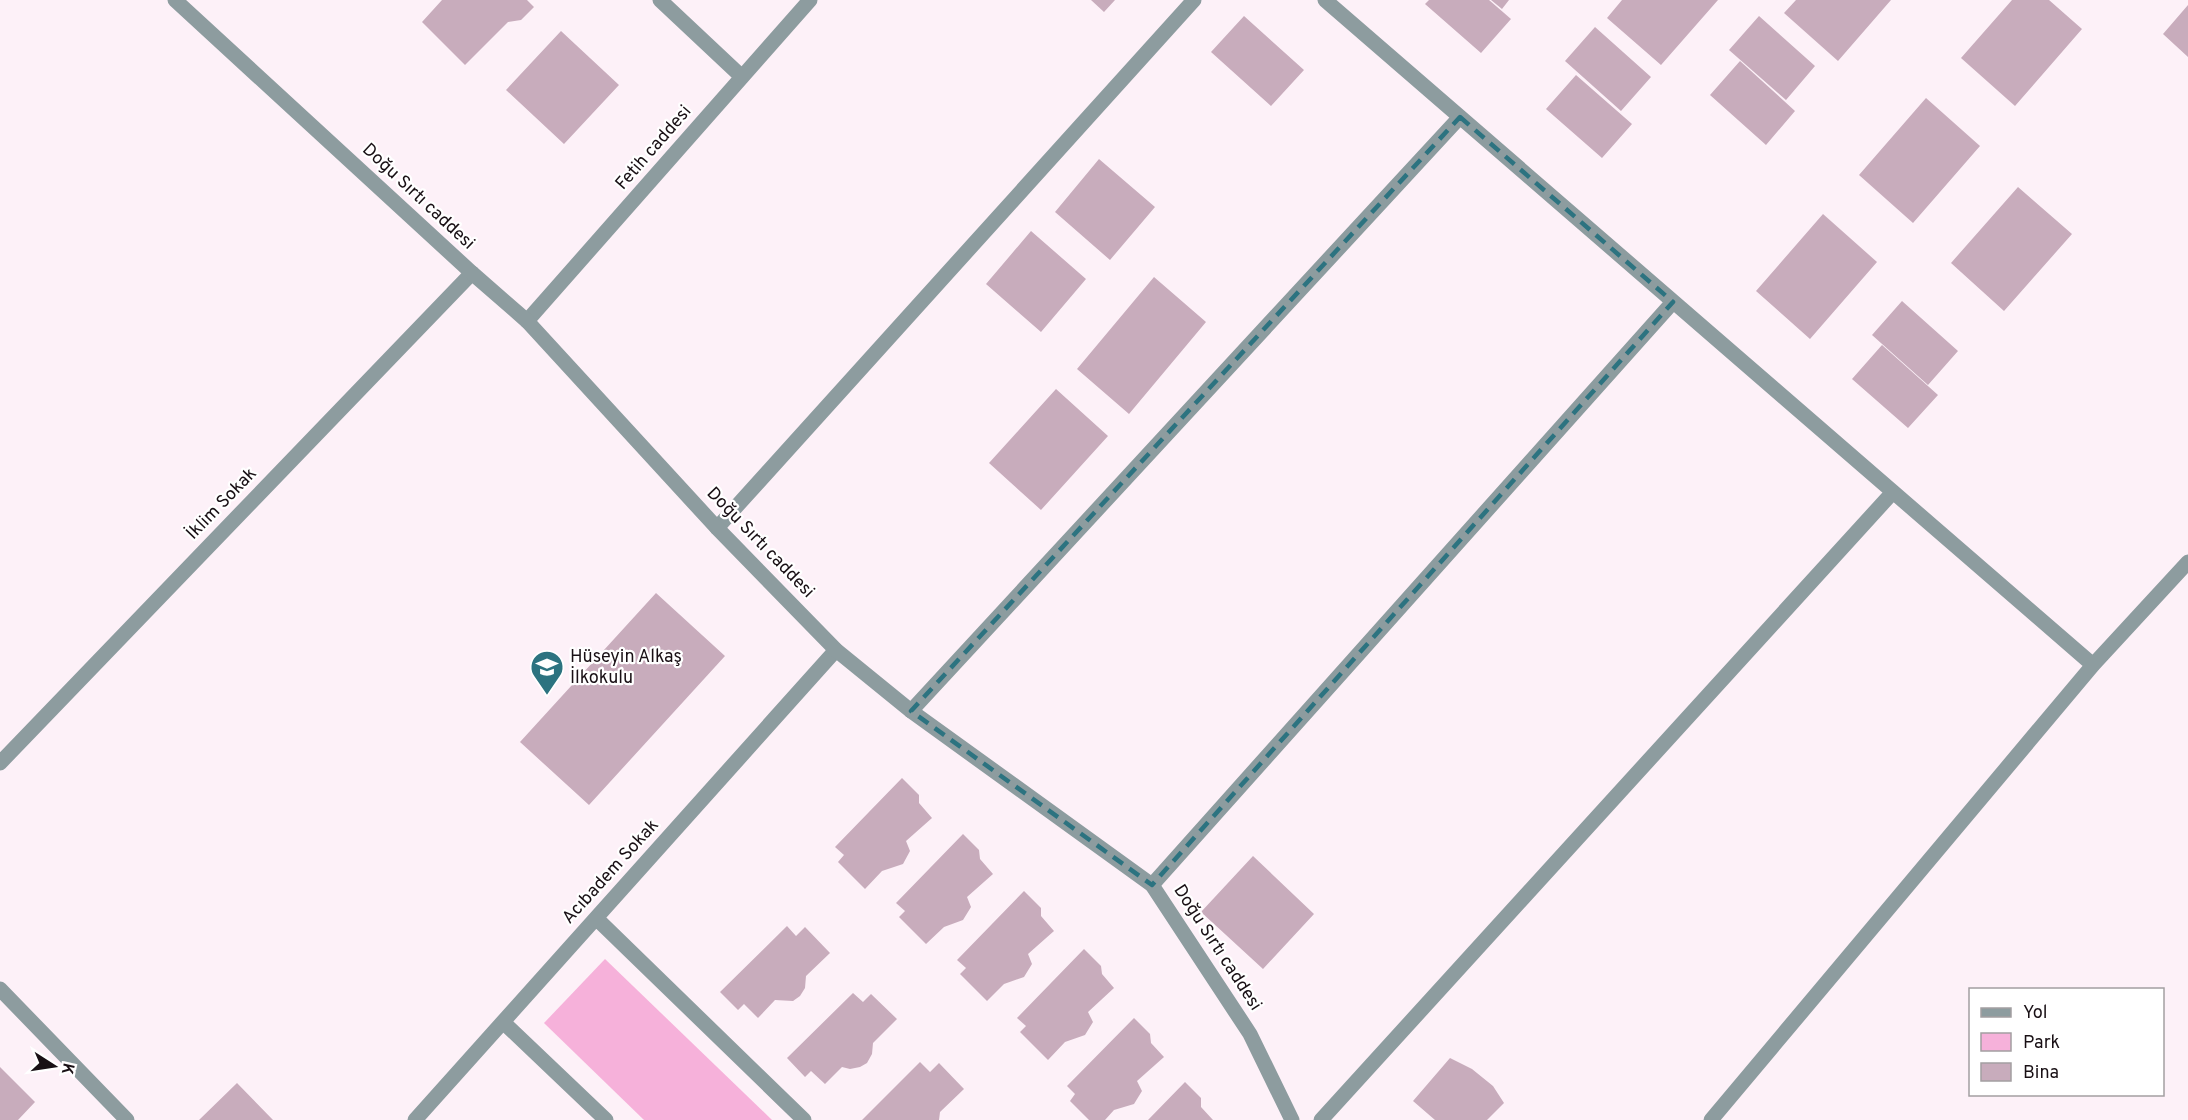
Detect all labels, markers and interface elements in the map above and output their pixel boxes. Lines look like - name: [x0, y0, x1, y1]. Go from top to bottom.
- street label: Fetih caddesi: [611, 101, 697, 195]
- street label: Doğu Sırtı caddesi: [357, 139, 479, 255]
- street label: İklim Sokak: [180, 462, 262, 545]
- street label: Doğu Sırtı caddesi: [701, 483, 819, 603]
- place label: Hüseyin Alkaş İlkokulu: [570, 646, 682, 690]
- school or university icon: Hüseyin Alkaş İlkokulu: [529, 649, 565, 696]
- street label: Acıbadem Sokak: [558, 815, 664, 929]
- street label: Doğu Sırtı caddesi: [1168, 881, 1266, 1015]
- legend: [1969, 988, 2164, 1096]
- text: Yol: [2023, 1002, 2048, 1025]
- text: Park: [2023, 1032, 2060, 1055]
- north arrow: [24, 1036, 84, 1096]
- text: K: [56, 1061, 78, 1076]
- text: Bina: [2023, 1062, 2059, 1085]

